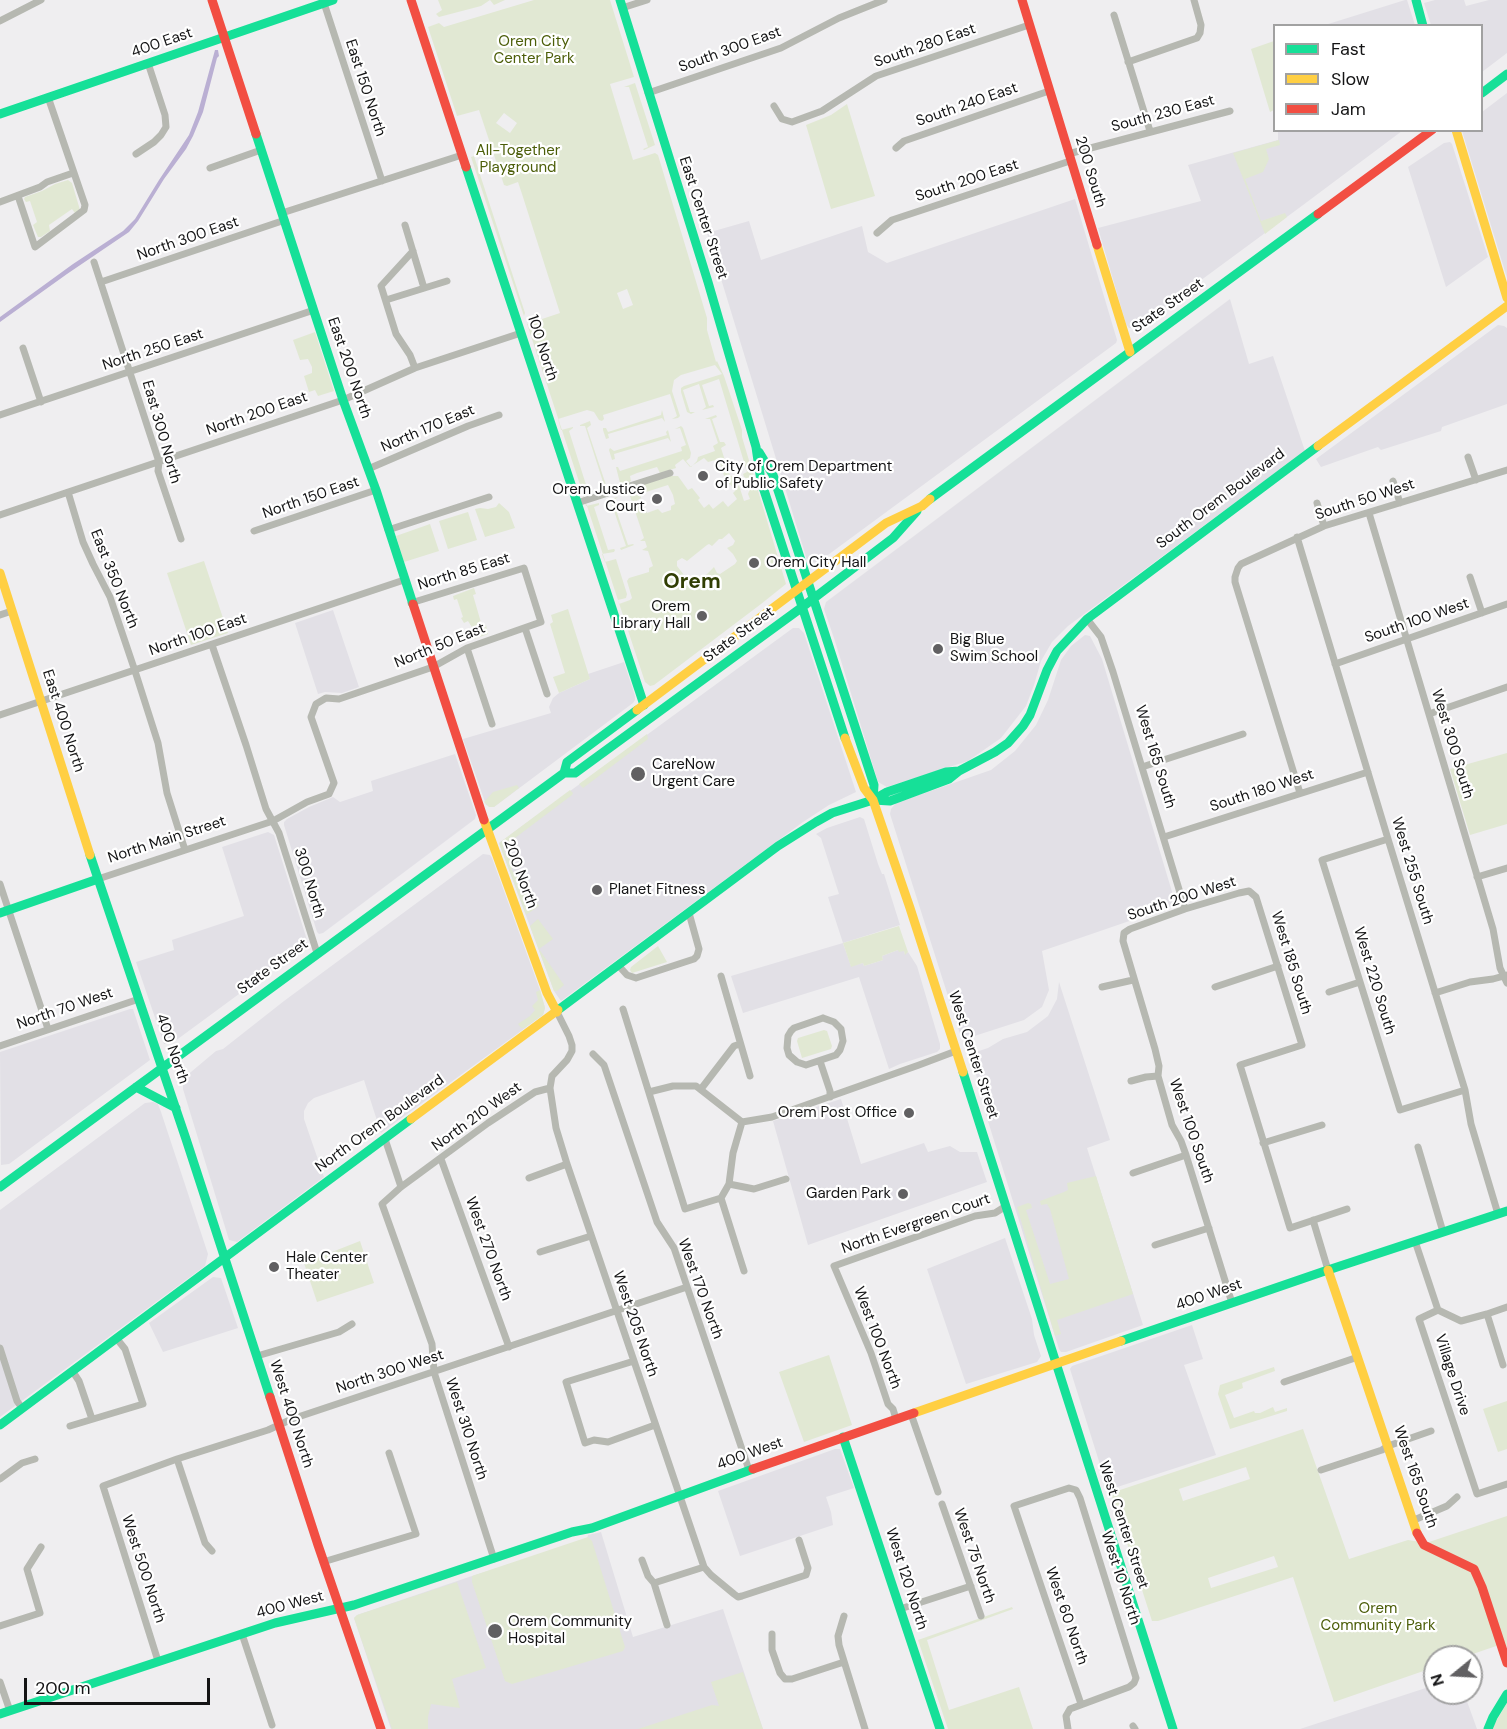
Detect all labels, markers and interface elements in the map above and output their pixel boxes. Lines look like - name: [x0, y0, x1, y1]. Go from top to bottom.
- street label: South 280 East: [872, 20, 978, 72]
- street label: South 300 East: [676, 23, 784, 77]
- street label: 400 East: [129, 24, 195, 62]
- legend: [1273, 24, 1483, 132]
- park label: Orem City Center Park: [493, 33, 575, 68]
- street label: East 150 North: [341, 37, 389, 139]
- text: Fast: [1331, 37, 1366, 61]
- text: Slow: [1331, 67, 1370, 91]
- street label: South 240 East: [914, 79, 1020, 131]
- street label: South 230 East: [1109, 92, 1217, 136]
- text: Jam: [1331, 97, 1366, 121]
- street label: 200 South: [1071, 134, 1109, 210]
- park label: All-Together Playground: [476, 142, 560, 177]
- street label: East Center Street: [675, 154, 731, 282]
- street label: South 200 East: [913, 156, 1021, 206]
- street label: North 300 East: [135, 213, 241, 265]
- street label: State Street: [1129, 275, 1207, 337]
- street label: 100 North: [523, 313, 561, 383]
- street label: East 200 North: [323, 315, 375, 421]
- street label: North 250 East: [100, 325, 206, 375]
- street label: East 300 North: [138, 378, 184, 486]
- street label: North 200 East: [204, 388, 310, 440]
- street label: North 170 East: [379, 401, 477, 457]
- street label: South Orem Boulevard: [1153, 445, 1289, 553]
- place label: City of Orem Department of Public Safety: [715, 458, 892, 493]
- marker: City of Orem Department of Public Safety: [696, 469, 710, 483]
- street label: North 150 East: [260, 473, 362, 523]
- street label: South 50 West: [1313, 475, 1417, 525]
- place label: Orem Justice Court: [552, 481, 645, 516]
- marker: Orem Justice Court: [650, 492, 664, 506]
- street label: East 350 North: [86, 527, 142, 631]
- street label: North 85 East: [416, 549, 512, 595]
- place label: Orem City Hall: [766, 554, 866, 572]
- marker: Orem City Hall: [747, 556, 761, 570]
- district label: Orem: [663, 569, 721, 595]
- street label: South 100 West: [1362, 595, 1472, 647]
- place label: Orem Library Hall: [612, 598, 690, 633]
- street label: State Street: [700, 603, 778, 667]
- marker: Orem Library Hall: [695, 609, 709, 623]
- street label: North 100 East: [147, 610, 249, 660]
- street label: North 50 East: [392, 620, 488, 672]
- place label: Big Blue Swim School: [950, 631, 1038, 666]
- marker: Big Blue Swim School: [931, 642, 945, 656]
- street label: East 400 North: [38, 668, 88, 774]
- street label: West 300 South: [1427, 687, 1477, 801]
- street label: West 165 South: [1131, 703, 1179, 811]
- place label: CareNow Urgent Care: [652, 756, 735, 791]
- marker: CareNow Urgent Care: [629, 765, 647, 783]
- street label: South 180 West: [1208, 766, 1316, 816]
- street label: North Main Street: [106, 812, 228, 868]
- street label: West 255 South: [1387, 815, 1437, 927]
- street label: 200 North: [499, 837, 541, 911]
- street label: 300 North: [290, 846, 328, 920]
- street label: South 200 West: [1125, 873, 1239, 925]
- place label: Planet Fitness: [609, 881, 706, 899]
- marker: Planet Fitness: [590, 883, 604, 897]
- street label: West 185 South: [1267, 909, 1315, 1017]
- street label: West 220 South: [1349, 925, 1399, 1037]
- street label: State Street: [234, 935, 312, 999]
- street label: North 70 West: [14, 984, 116, 1034]
- street label: West Center Street: [944, 989, 1002, 1121]
- street label: 400 North: [152, 1012, 192, 1086]
- street label: North Orem Boulevard: [312, 1071, 448, 1177]
- street label: West 100 South: [1165, 1076, 1217, 1186]
- street label: North 210 West: [429, 1078, 525, 1156]
- place label: Orem Post Office: [778, 1104, 897, 1122]
- marker: Orem Post Office: [902, 1106, 916, 1120]
- place label: Garden Park: [806, 1185, 891, 1203]
- marker: Garden Park: [896, 1187, 910, 1201]
- street label: North Evergreen Court: [839, 1190, 993, 1258]
- street label: West 270 North: [461, 1195, 515, 1303]
- street label: West 170 North: [674, 1236, 726, 1342]
- place label: Hale Center Theater: [286, 1249, 368, 1284]
- marker: Hale Center Theater: [267, 1260, 281, 1274]
- street label: West 205 North: [608, 1269, 662, 1379]
- street label: 400 West: [1173, 1275, 1245, 1315]
- street label: West 100 North: [849, 1284, 905, 1392]
- street label: Village Drive: [1430, 1332, 1474, 1418]
- street label: North 300 West: [334, 1346, 446, 1398]
- street label: West 400 North: [265, 1358, 317, 1470]
- street label: West 310 North: [441, 1376, 491, 1482]
- street label: West 165 South: [1389, 1423, 1441, 1531]
- street label: 400 West: [715, 1434, 785, 1474]
- street label: West Center Street: [1094, 1459, 1152, 1591]
- street label: West 75 North: [949, 1506, 999, 1606]
- street label: West 500 North: [117, 1513, 169, 1625]
- street label: West 120 North: [881, 1526, 931, 1632]
- street label: West 10 North: [1096, 1529, 1144, 1627]
- street label: West 60 North: [1041, 1565, 1091, 1667]
- street label: 400 West: [254, 1587, 326, 1623]
- park label: Orem Community Park: [1320, 1600, 1436, 1635]
- place label: Orem Community Hospital: [508, 1613, 632, 1648]
- marker: Orem Community Hospital: [486, 1622, 504, 1640]
- north arrow: [1423, 1645, 1483, 1705]
- scale bar: [27, 1666, 213, 1704]
- text: N: [1426, 1671, 1449, 1689]
- text: 200 m: [35, 1676, 91, 1700]

